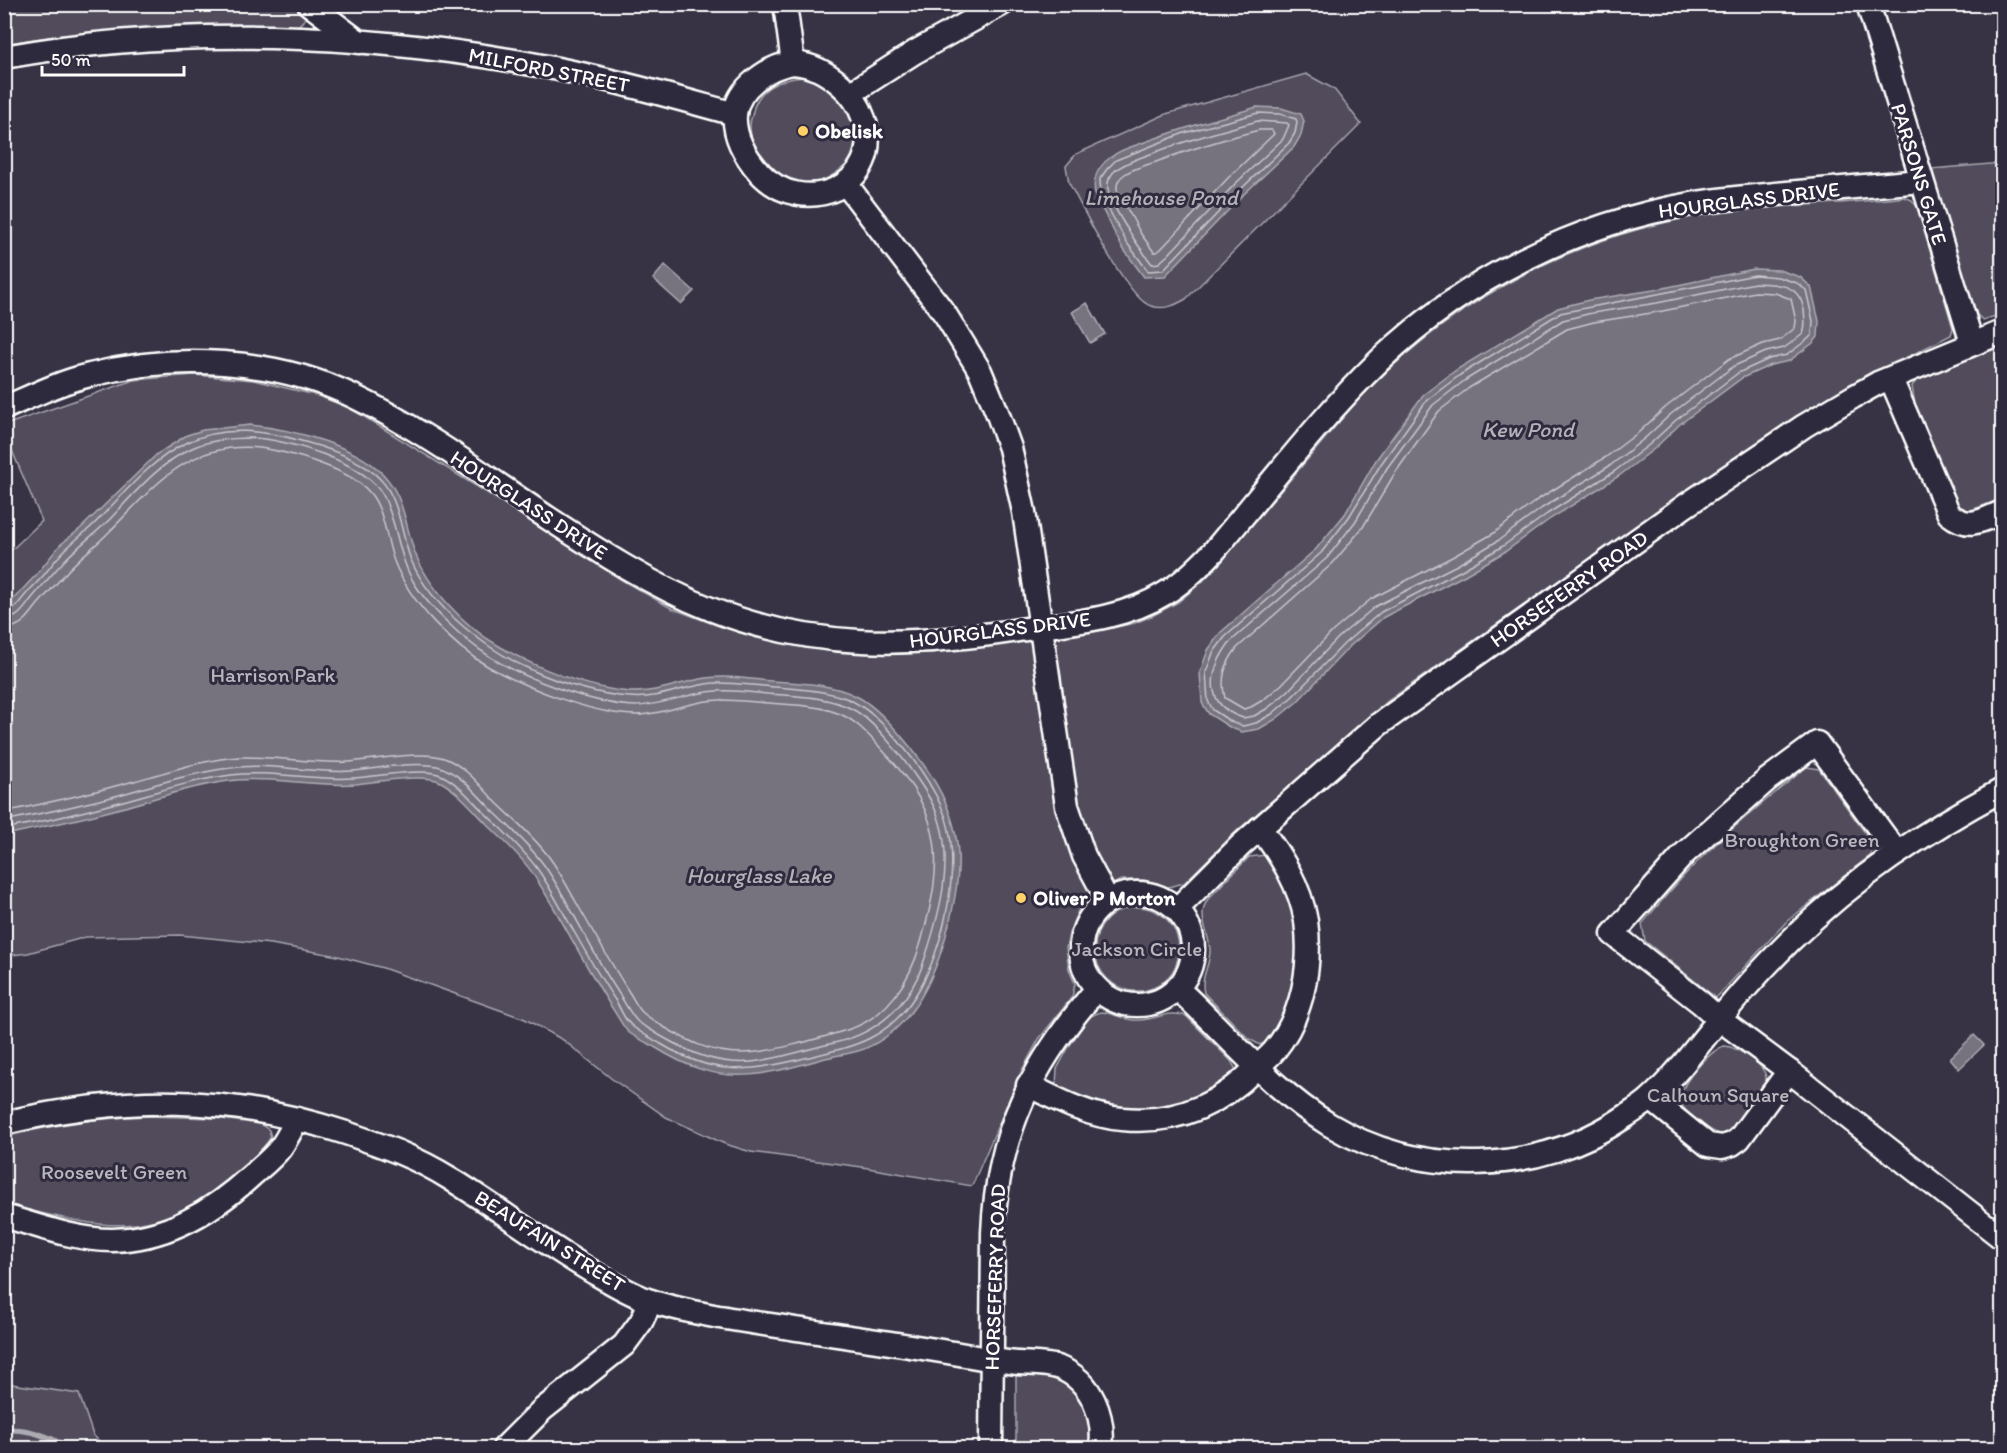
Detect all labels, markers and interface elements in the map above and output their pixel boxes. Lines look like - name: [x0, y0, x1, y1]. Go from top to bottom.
- scale bar: [42, 39, 184, 77]
- street label: MILFORD STREET: [467, 42, 632, 97]
- text: 50 m: [51, 49, 91, 71]
- street label: PARSONS GATE: [1886, 100, 1953, 248]
- place label: Obelisk: [815, 118, 884, 143]
- marker: Obelisk: [796, 124, 810, 138]
- street label: HOURGLASS DRIVE: [1657, 176, 1841, 223]
- water label: Limehouse Pond: [1084, 184, 1240, 211]
- water label: Kew Pond: [1482, 416, 1576, 443]
- street label: HOURGLASS DRIVE: [446, 444, 613, 565]
- street label: HORSEFERRY ROAD: [1485, 525, 1653, 652]
- street label: HOURGLASS DRIVE: [908, 606, 1092, 653]
- park label: Harrison Park: [211, 662, 336, 687]
- park label: Broughton Green: [1724, 827, 1880, 852]
- water label: Hourglass Lake: [687, 862, 833, 889]
- place label: Oliver P Morton: [1033, 885, 1176, 910]
- marker: Oliver P Morton: [1014, 891, 1028, 905]
- park label: Jackson Circle: [1072, 936, 1202, 961]
- park label: Calhoun Square: [1647, 1082, 1789, 1107]
- park label: Roosevelt Green: [41, 1159, 187, 1184]
- street label: HORSEFERRY ROAD: [979, 1183, 1010, 1371]
- street label: BEAUFAIN STREET: [470, 1184, 630, 1297]

